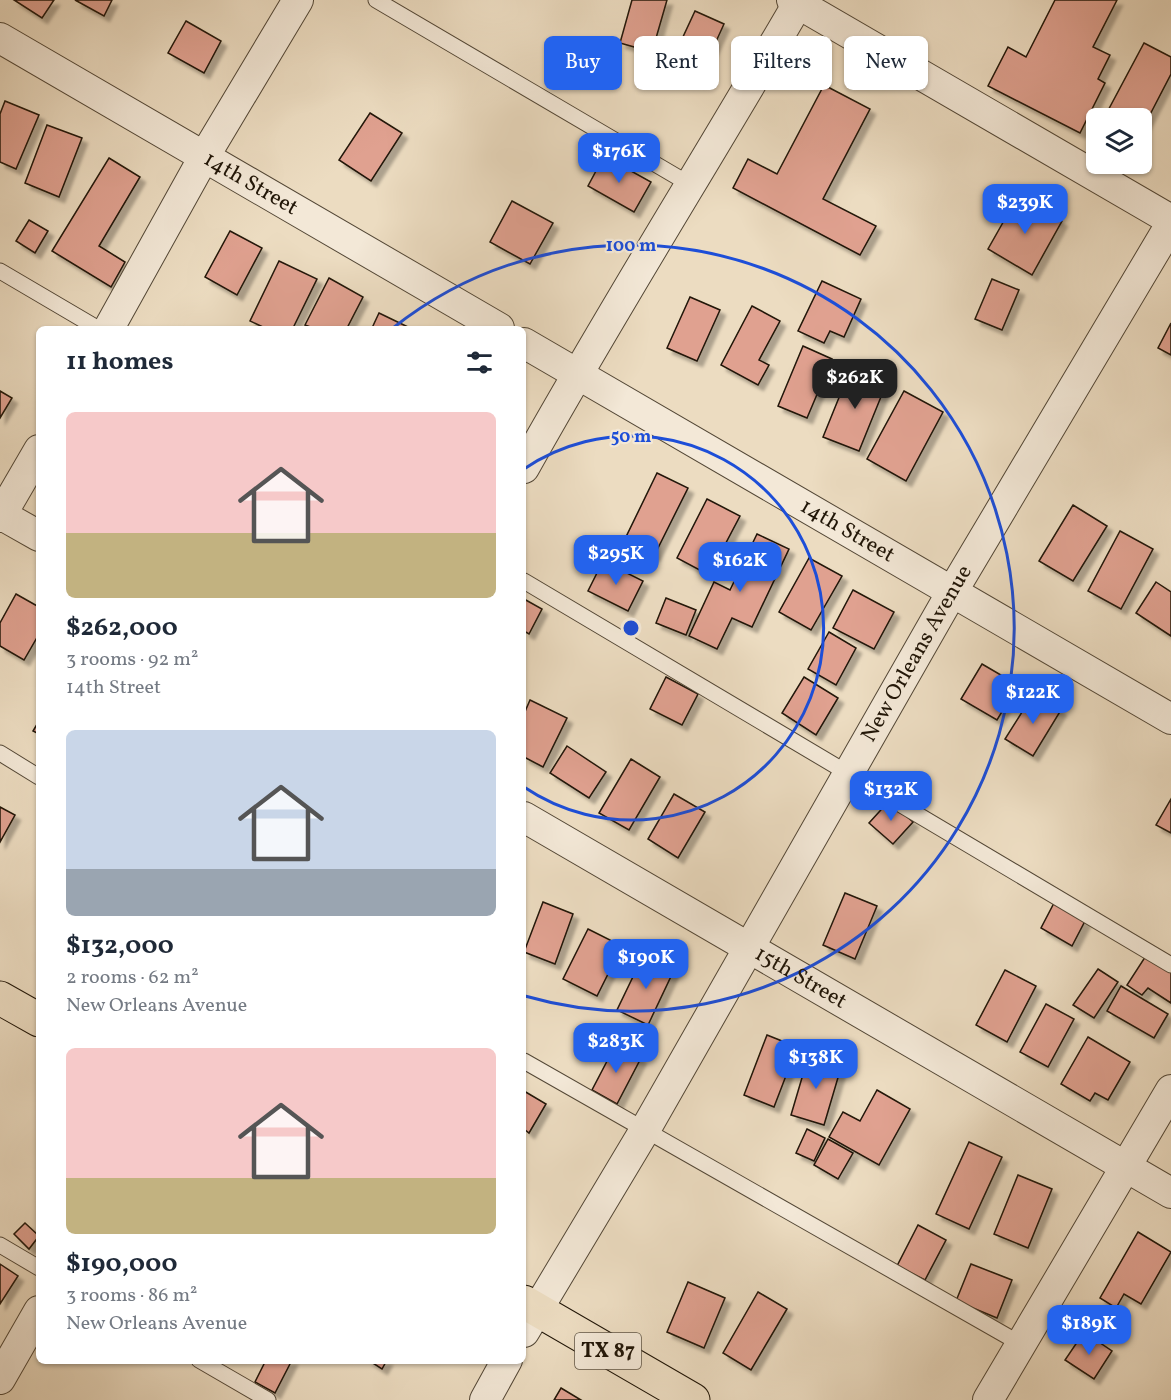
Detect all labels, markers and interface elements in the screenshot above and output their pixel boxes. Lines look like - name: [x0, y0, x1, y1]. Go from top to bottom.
- chip: Buy: [544, 36, 622, 90]
- chip: Rent: [634, 36, 719, 90]
- chip: Filters: [731, 36, 832, 90]
- chip: New: [844, 36, 928, 90]
- map controls: [1086, 108, 1152, 174]
- button: layers: [1086, 108, 1152, 174]
- pin: $176K: [577, 133, 661, 184]
- text: $176K: [592, 138, 646, 166]
- street label: 14th Street: [198, 144, 304, 224]
- pin: $239K: [983, 184, 1067, 235]
- text: $239K: [997, 189, 1053, 217]
- text: 100 m: [606, 234, 656, 259]
- text: 11 homes: [66, 344, 173, 380]
- icon: filters: [463, 346, 496, 379]
- pin: $262K: [813, 359, 897, 410]
- text: $262K: [826, 364, 884, 392]
- text: 50 m: [611, 425, 651, 450]
- icon: home: [227, 451, 335, 559]
- street label: 14th Street: [794, 491, 901, 571]
- pin: $295K: [574, 535, 658, 586]
- text: $295K: [588, 540, 644, 568]
- pin: $162K: [698, 542, 782, 593]
- text: $162K: [712, 547, 768, 575]
- street label: New Orleans Avenue: [854, 559, 980, 748]
- text: $262,000: [66, 610, 178, 646]
- centre of rings: [621, 618, 641, 638]
- text: 3 rooms · 92 m²: [66, 646, 198, 674]
- text: 14th Street: [66, 674, 161, 702]
- pin: $122K: [991, 674, 1075, 725]
- text: $122K: [1006, 679, 1060, 707]
- icon: home: [227, 769, 335, 877]
- pin: $132K: [849, 771, 933, 822]
- text: $132K: [864, 776, 918, 804]
- text: $132,000: [66, 928, 174, 964]
- pin: $190K: [604, 939, 688, 990]
- street label: 15th Street: [749, 939, 853, 1017]
- text: $190K: [617, 944, 675, 972]
- text: 2 rooms · 62 m²: [66, 964, 199, 992]
- text: New Orleans Avenue: [66, 992, 247, 1020]
- pin: $283K: [574, 1023, 658, 1074]
- text: $283K: [587, 1028, 645, 1056]
- pin: $138K: [774, 1039, 858, 1090]
- text: $138K: [789, 1044, 843, 1072]
- icon: home: [227, 1087, 335, 1195]
- text: $190,000: [66, 1246, 178, 1282]
- text: 3 rooms · 86 m²: [66, 1282, 197, 1310]
- pin: $189K: [1047, 1305, 1131, 1356]
- text: New Orleans Avenue: [66, 1310, 247, 1338]
- text: $189K: [1061, 1310, 1117, 1338]
- road number: TX 87: [575, 1333, 641, 1369]

